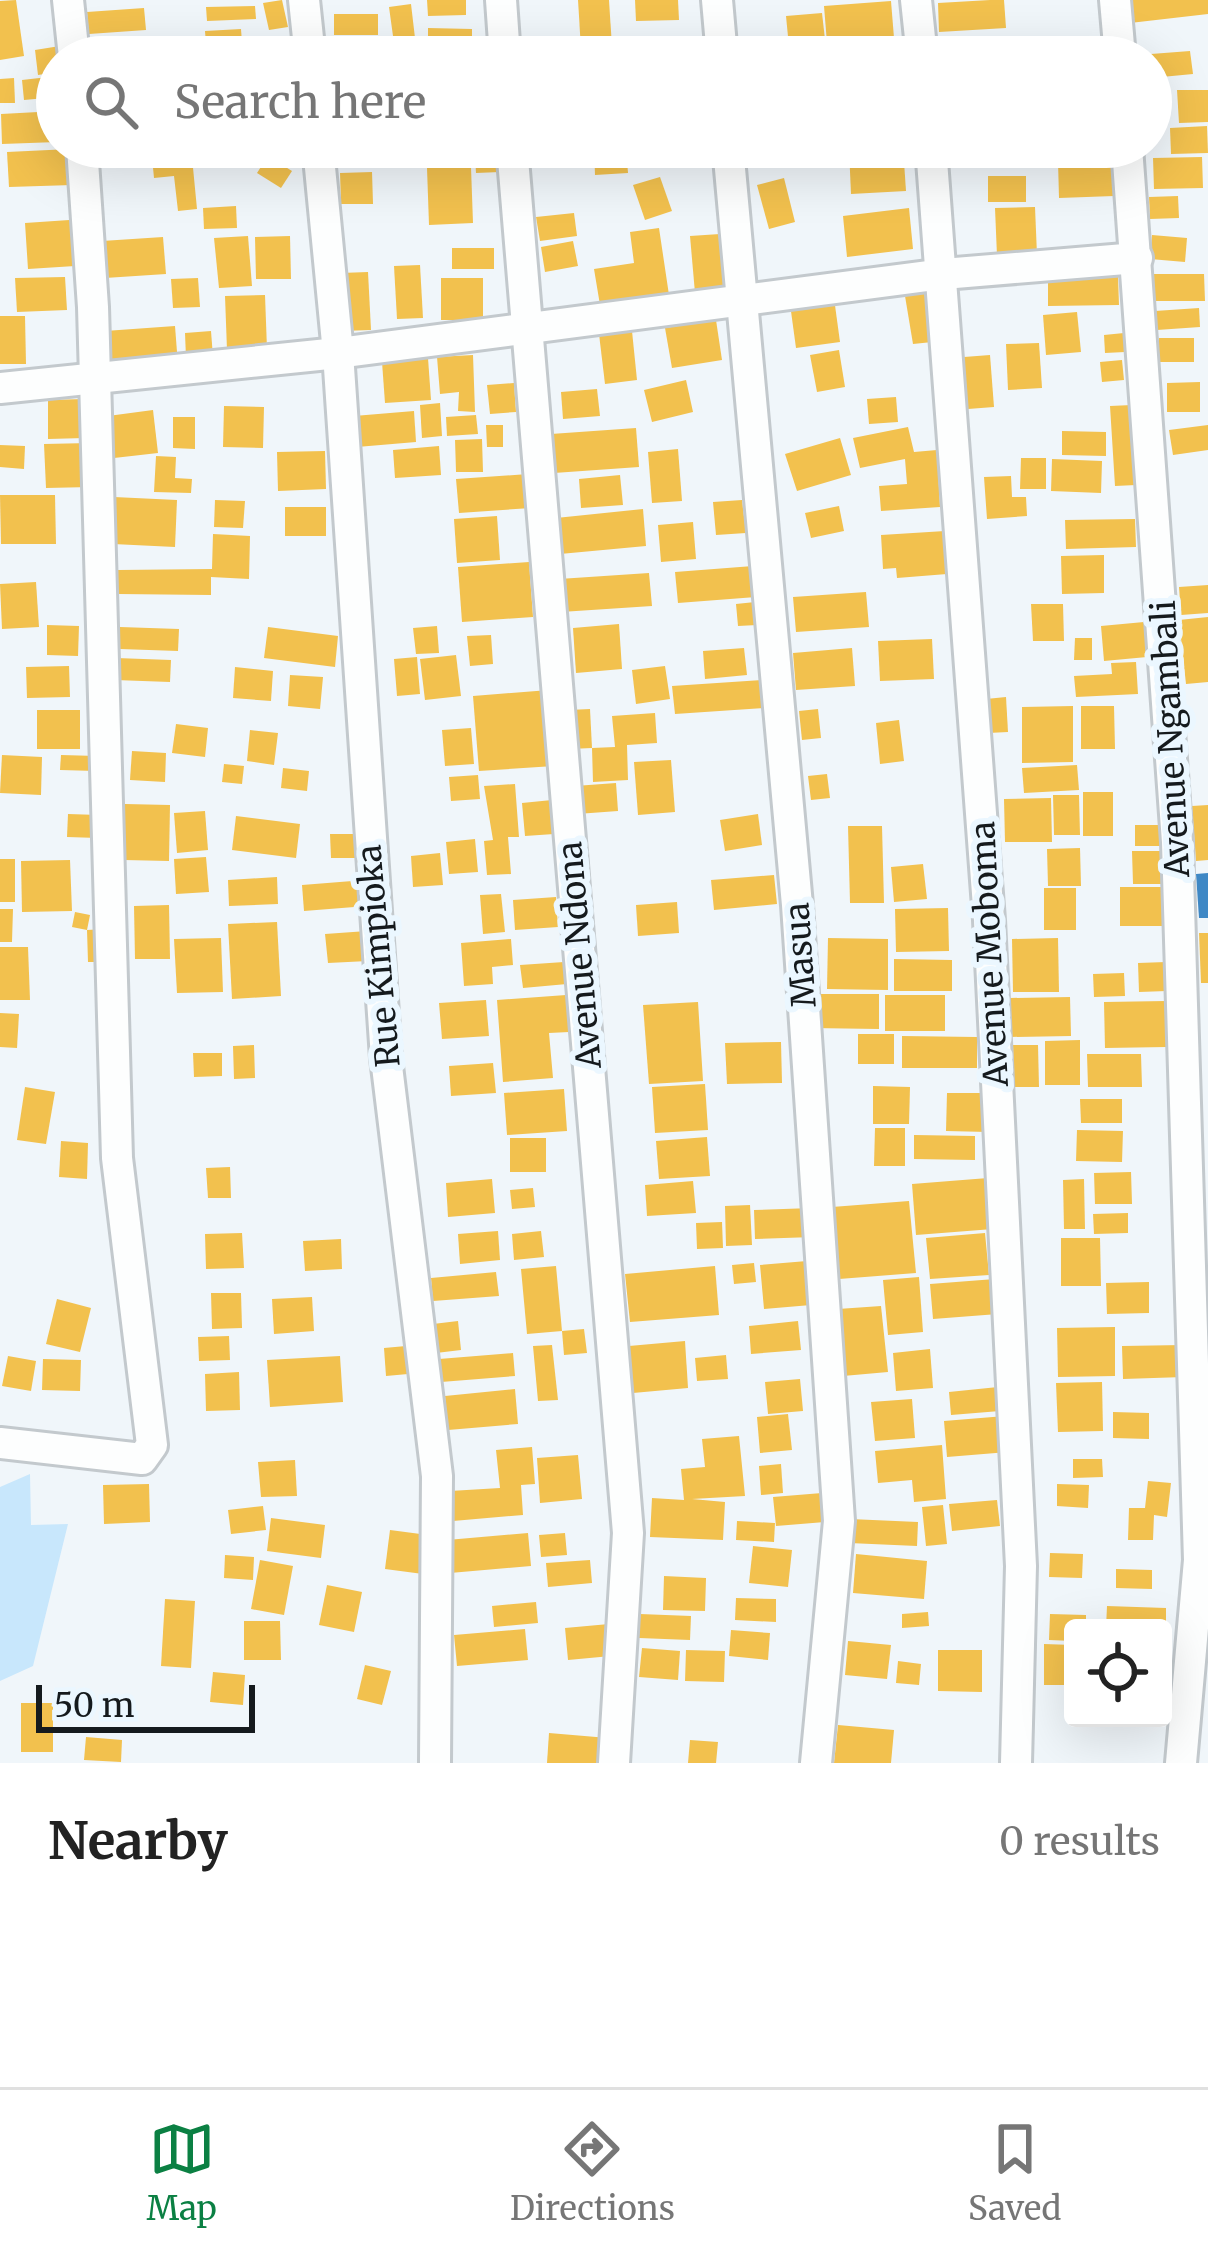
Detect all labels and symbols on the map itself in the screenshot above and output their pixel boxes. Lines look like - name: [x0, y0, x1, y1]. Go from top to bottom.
- street label: Avenue Ngambali: [1143, 599, 1198, 880]
- street label: Avenue Moboma: [962, 820, 1017, 1089]
- street label: Avenue Ndona: [549, 840, 610, 1071]
- street label: Rue Kimpioka: [348, 843, 409, 1069]
- street label: Masua: [776, 901, 825, 1009]
- scale bar: [36, 1679, 255, 1732]

